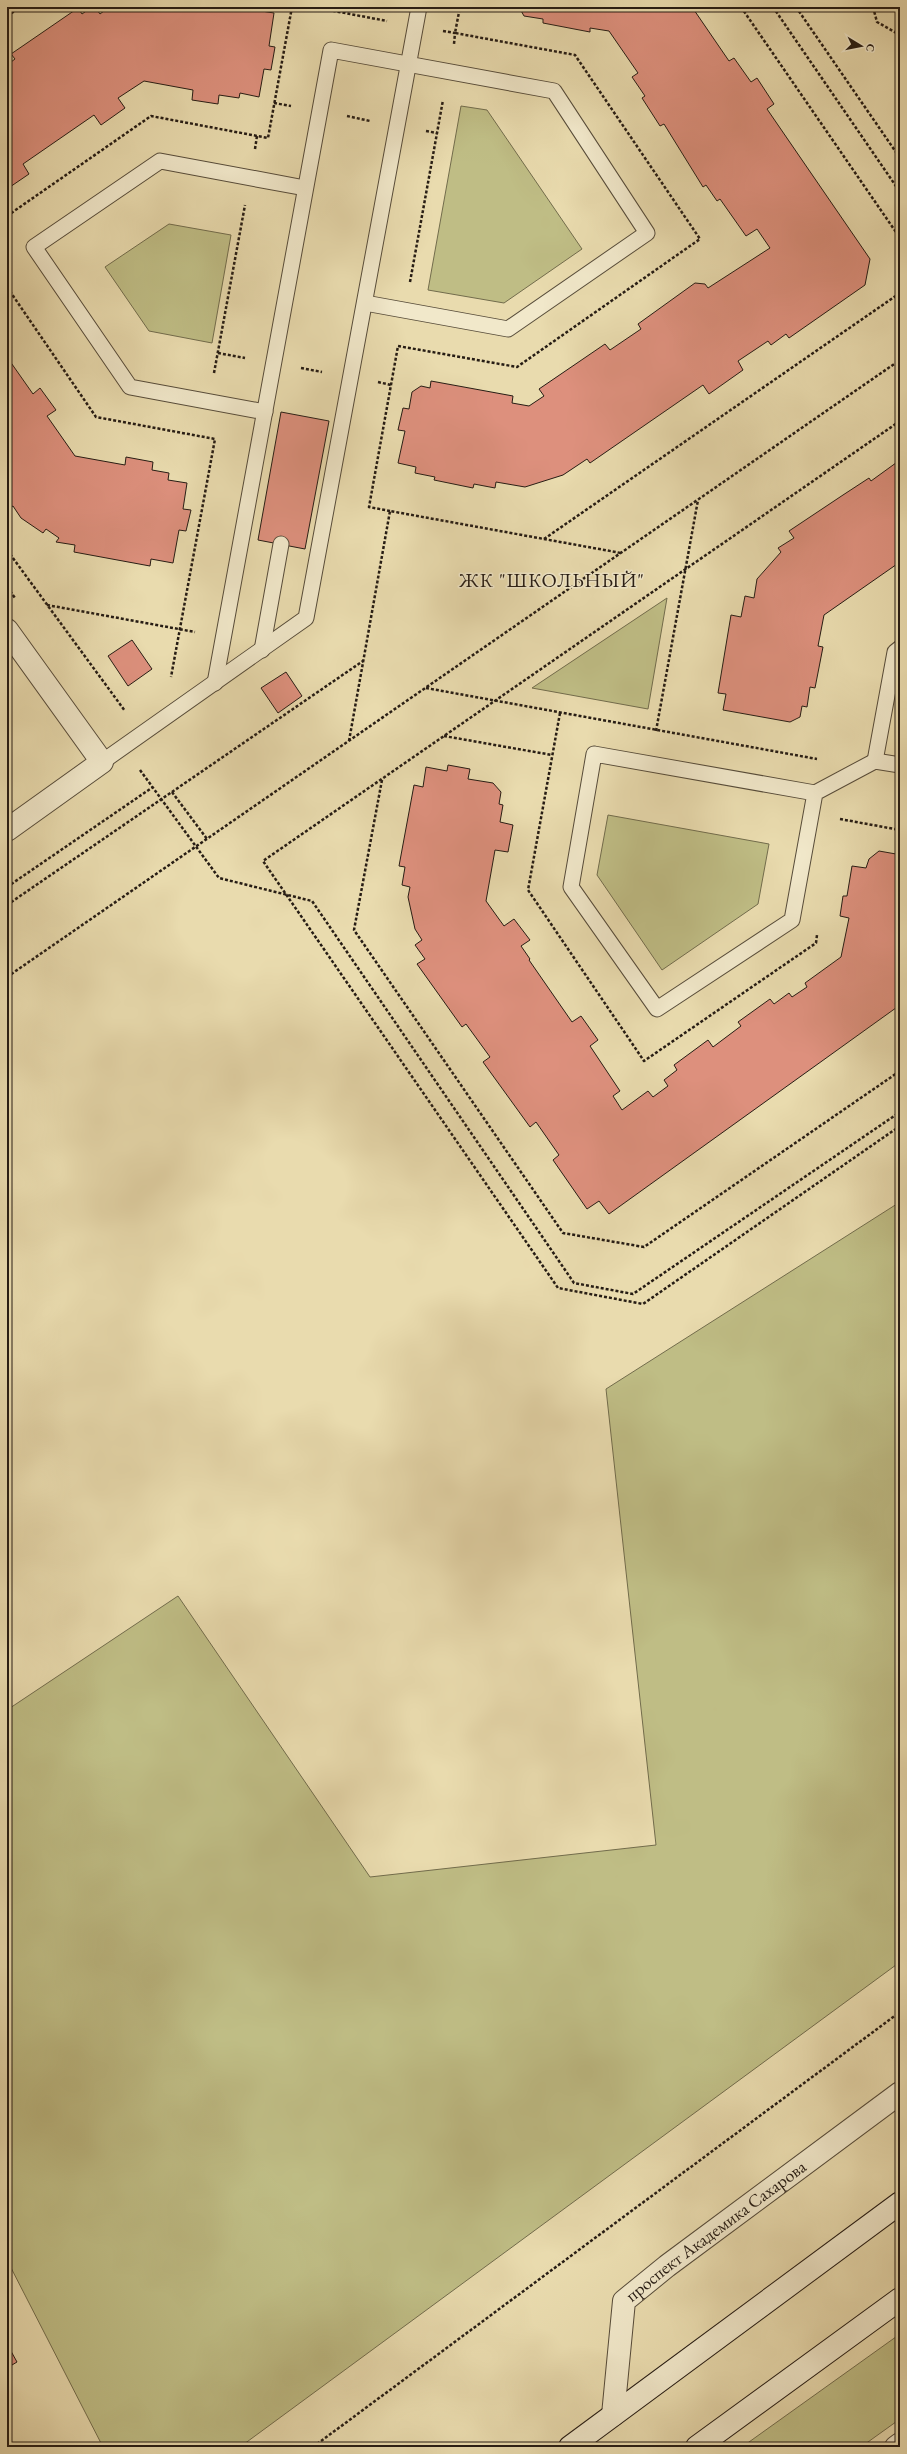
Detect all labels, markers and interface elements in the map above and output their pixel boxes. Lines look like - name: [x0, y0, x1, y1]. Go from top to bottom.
- north arrow: [841, 26, 881, 66]
- text: С: [863, 43, 878, 53]
- district label: ЖК "ШКОЛЬНЫЙ": [458, 567, 645, 593]
- street label: проспект Академика Сахарова: [620, 2154, 811, 2306]

